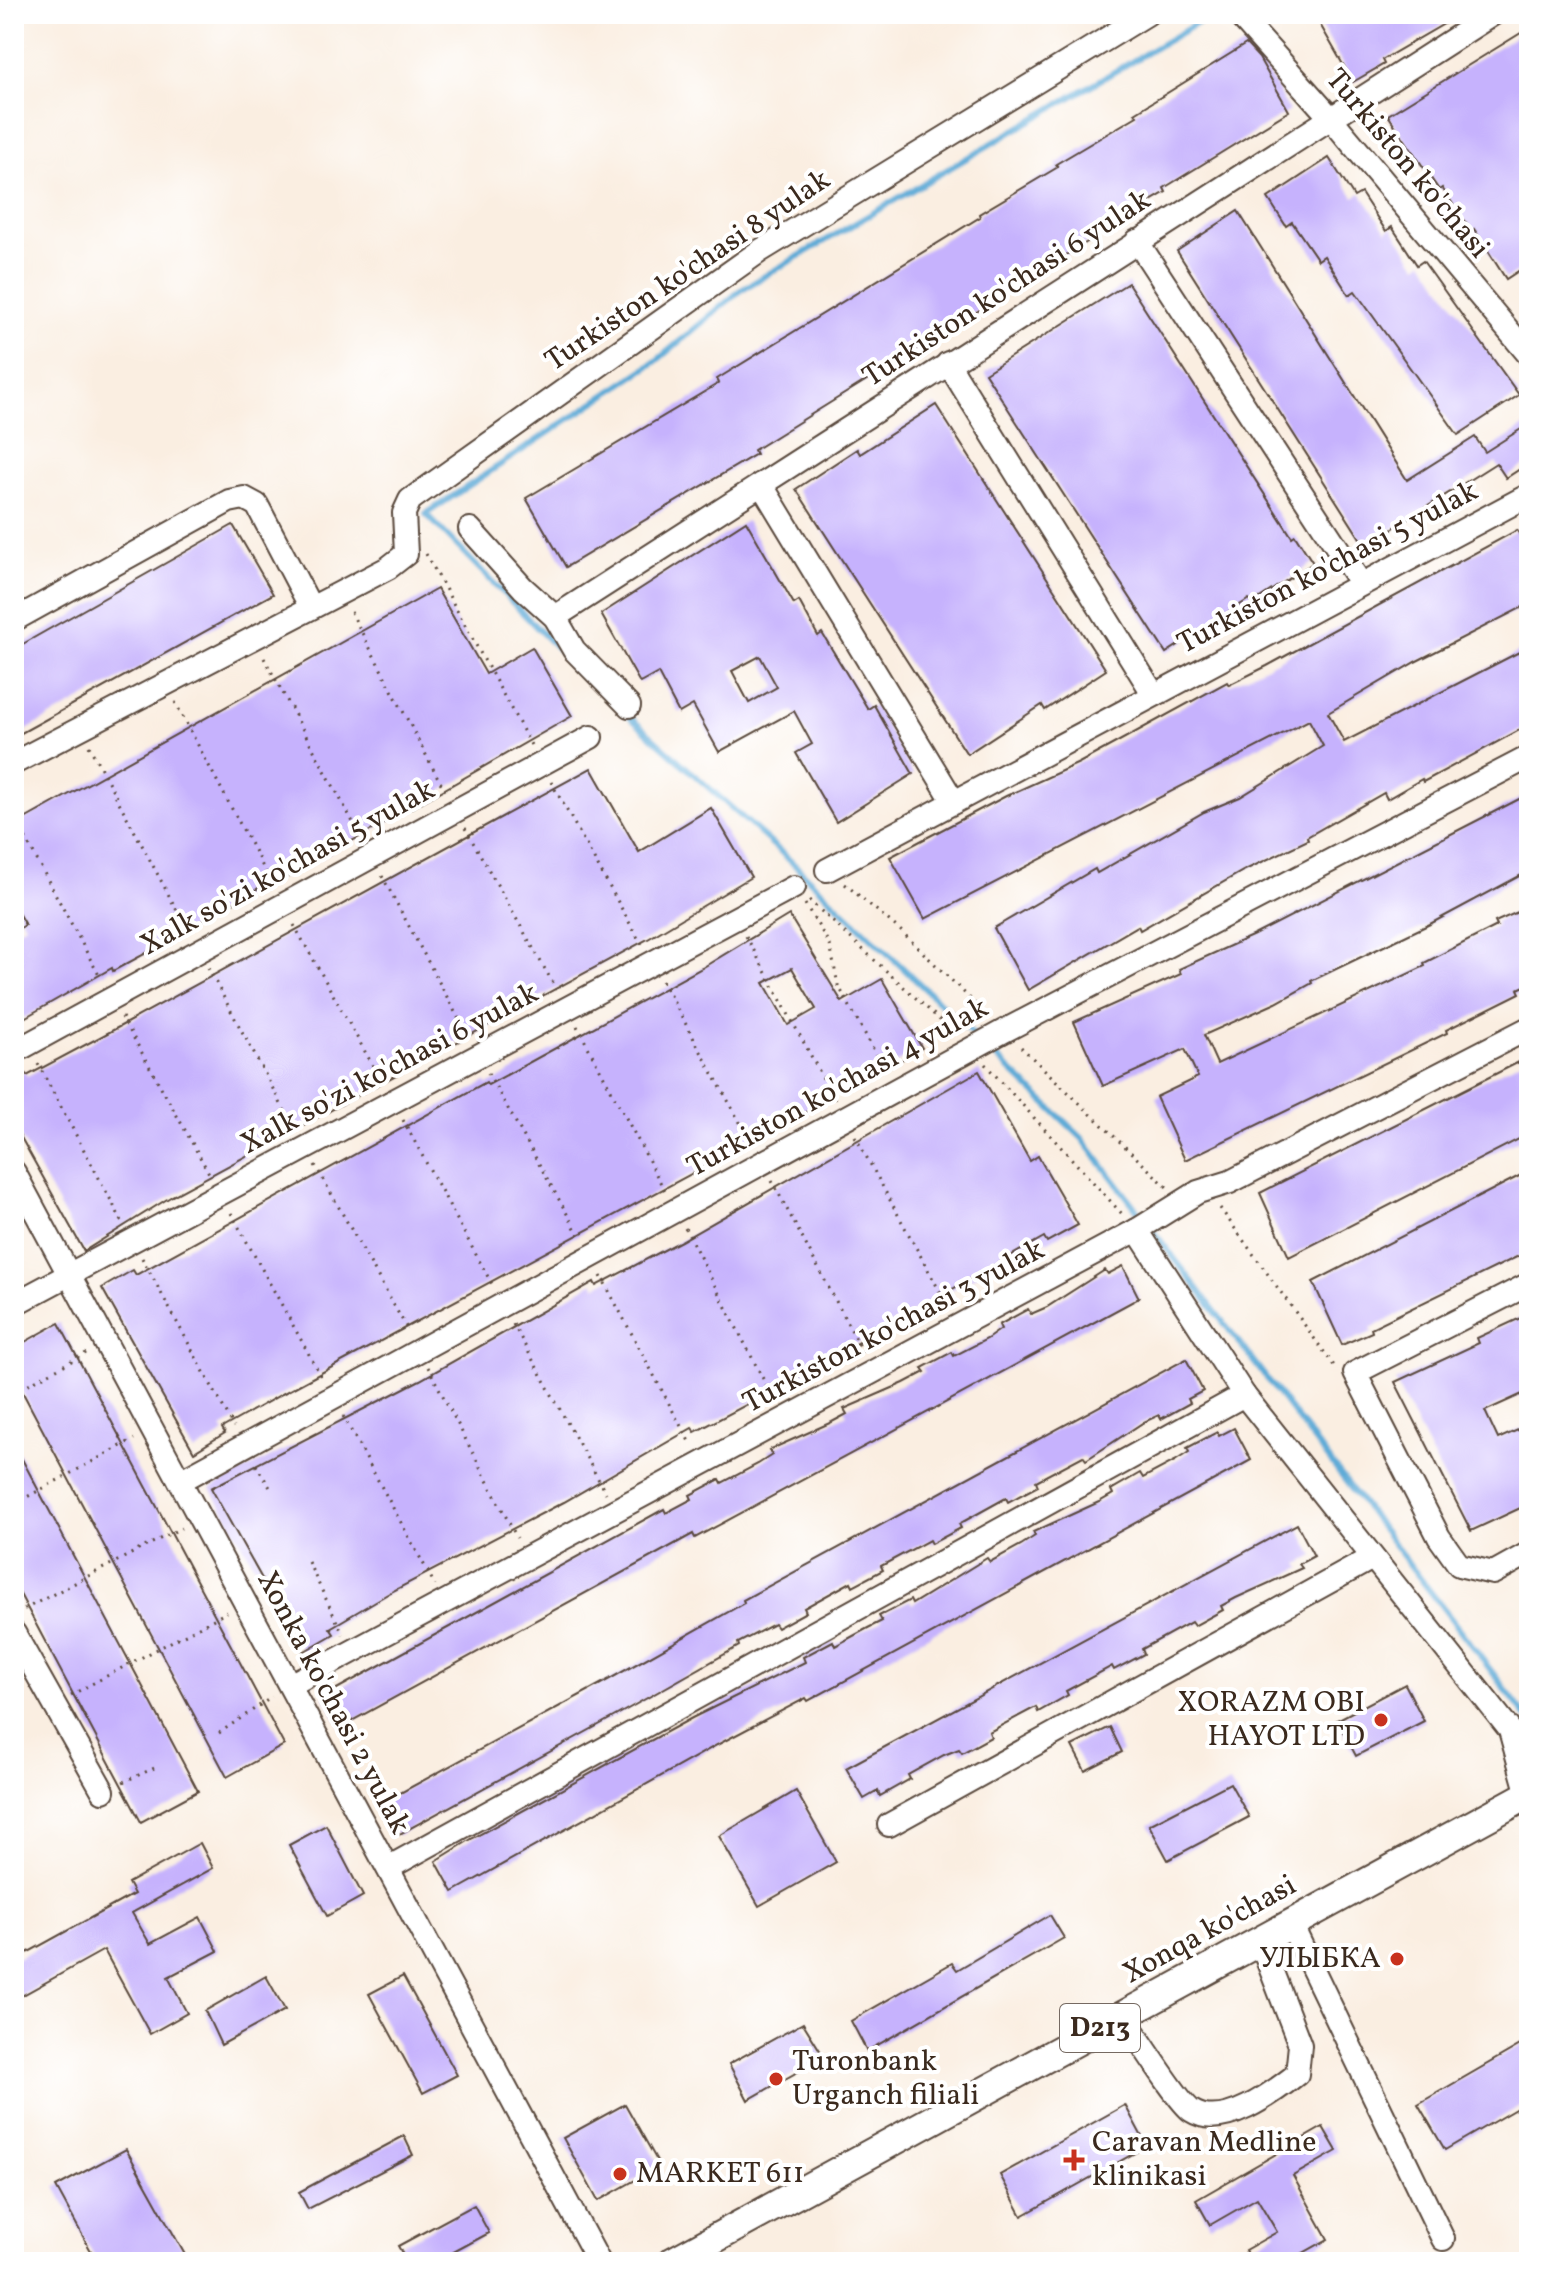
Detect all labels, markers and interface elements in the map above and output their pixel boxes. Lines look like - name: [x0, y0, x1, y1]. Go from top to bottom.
- street label: Turkiston ko'chasi: [1315, 60, 1499, 268]
- street label: Turkiston ko'chasi 8 yulak: [537, 160, 839, 382]
- street label: Turkiston ko'chasi 6 yulak: [855, 180, 1159, 398]
- street label: Turkiston ko'chasi 5 yulak: [1170, 471, 1486, 665]
- street label: Xalk so'zi ko'chasi 5 yulak: [133, 769, 443, 967]
- street label: Xalk so'zi ko'chasi 6 yulak: [234, 973, 546, 1165]
- street label: Turkiston ko'chasi 4 yulak: [680, 988, 996, 1188]
- street label: Turkiston ko'chasi 3 yulak: [736, 1230, 1052, 1424]
- street label: Xonka ko'chasi 2 yulak: [246, 1564, 420, 1842]
- place label: XORAZM OBI HAYOT LTD: [1177, 1682, 1365, 1758]
- marker: XORAZM OBI HAYOT LTD: [1372, 1711, 1390, 1729]
- street label: Xonqa ko'chasi: [1116, 1865, 1304, 1995]
- place label: УЛЫБКА: [1259, 1938, 1381, 1980]
- marker: УЛЫБКА: [1388, 1950, 1406, 1968]
- road number: D213: [1060, 2004, 1140, 2052]
- place label: Turonbank Urganch filiali: [792, 2041, 979, 2117]
- marker: Turonbank Urganch filiali: [767, 2070, 785, 2088]
- place label: Caravan Medline klinikasi: [1092, 2122, 1316, 2198]
- marker: Caravan Medline klinikasi: [1063, 2149, 1085, 2171]
- place label: MARKET 611: [636, 2153, 804, 2195]
- marker: MARKET 611: [611, 2165, 629, 2183]

